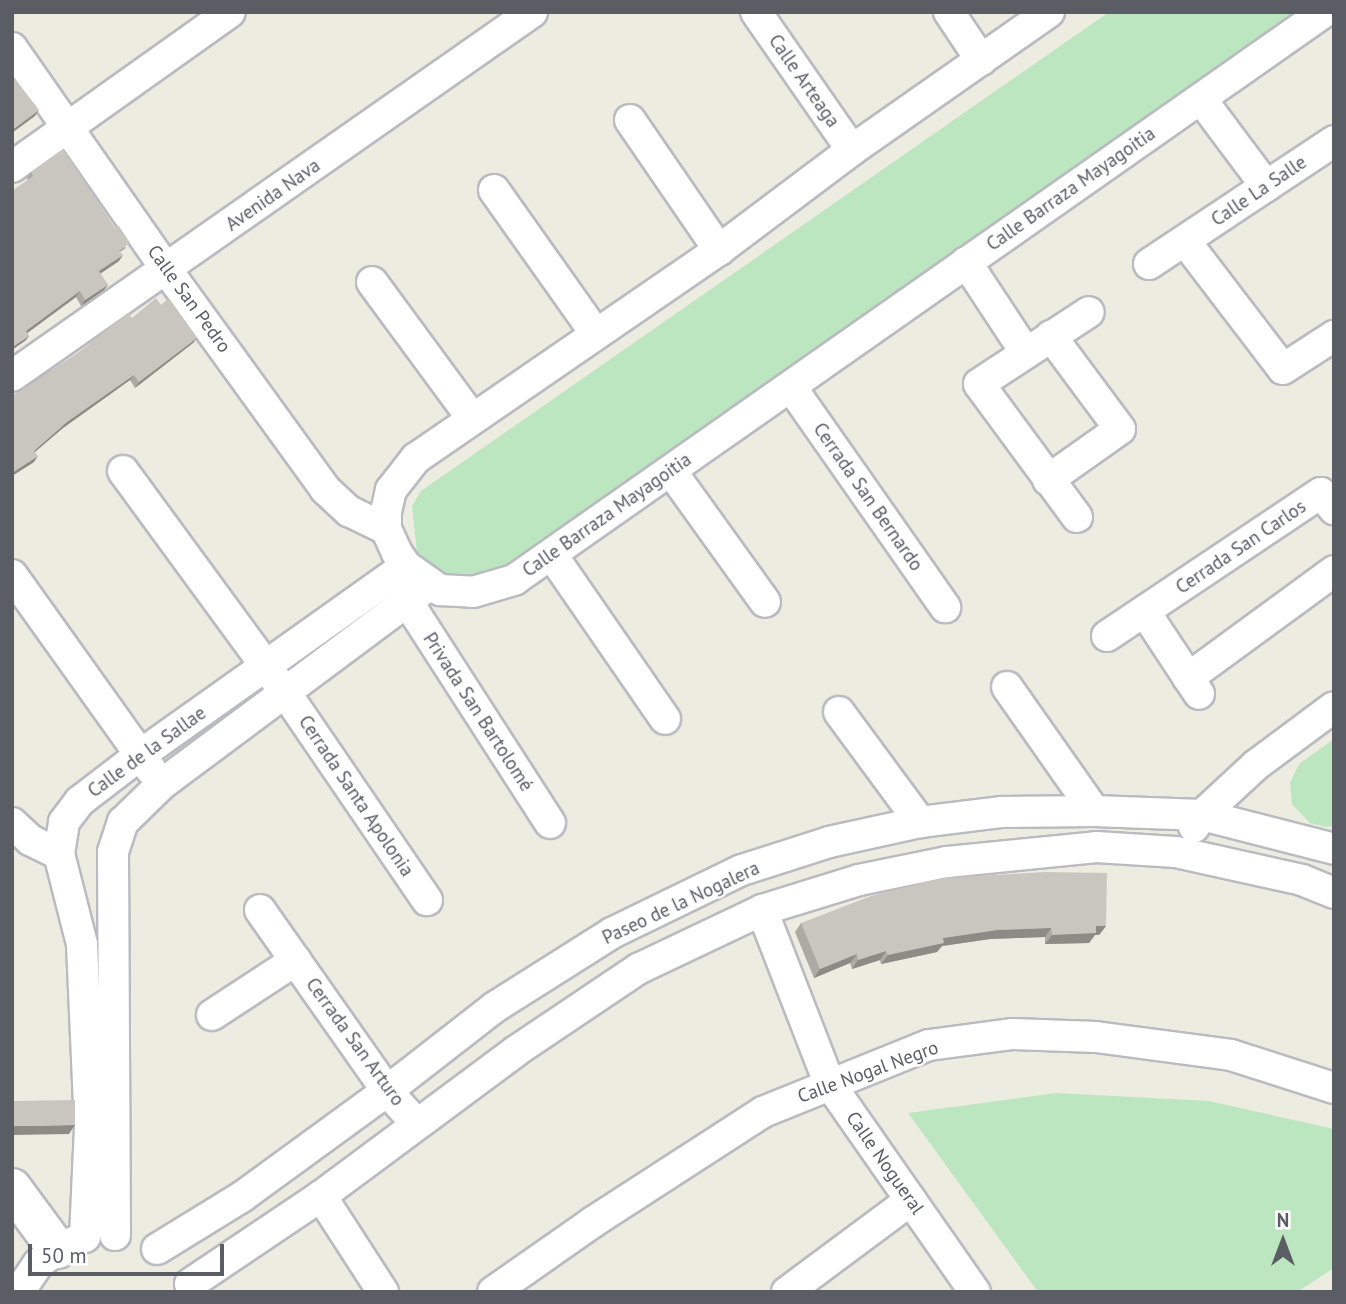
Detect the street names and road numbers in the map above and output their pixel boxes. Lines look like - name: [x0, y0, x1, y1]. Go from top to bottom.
- street label: Calle Arteaga: [763, 30, 845, 132]
- street label: Calle Barraza Mayagoitia: [982, 122, 1160, 256]
- street label: Calle La Salle: [1207, 151, 1311, 231]
- street label: Avenida Nava: [221, 154, 325, 236]
- street label: Calle San Pedro: [142, 241, 236, 357]
- street label: Cerrada San Bernardo: [808, 418, 928, 576]
- street label: Calle Barraza Mayagoitia: [518, 448, 696, 582]
- street label: Cerrada San Carlos: [1172, 495, 1310, 599]
- street label: Privada San Bartolomé: [418, 628, 538, 796]
- street label: Calle de la Sallae: [83, 702, 211, 802]
- street label: Cerrada Santa Apolonia: [293, 711, 419, 881]
- street label: Paseo de la Nogalera: [599, 857, 763, 949]
- street label: Cerrada San Arturo: [301, 973, 409, 1111]
- street label: Calle Nogal Negro: [795, 1036, 941, 1108]
- street label: Calle Nogueral: [841, 1107, 929, 1219]

